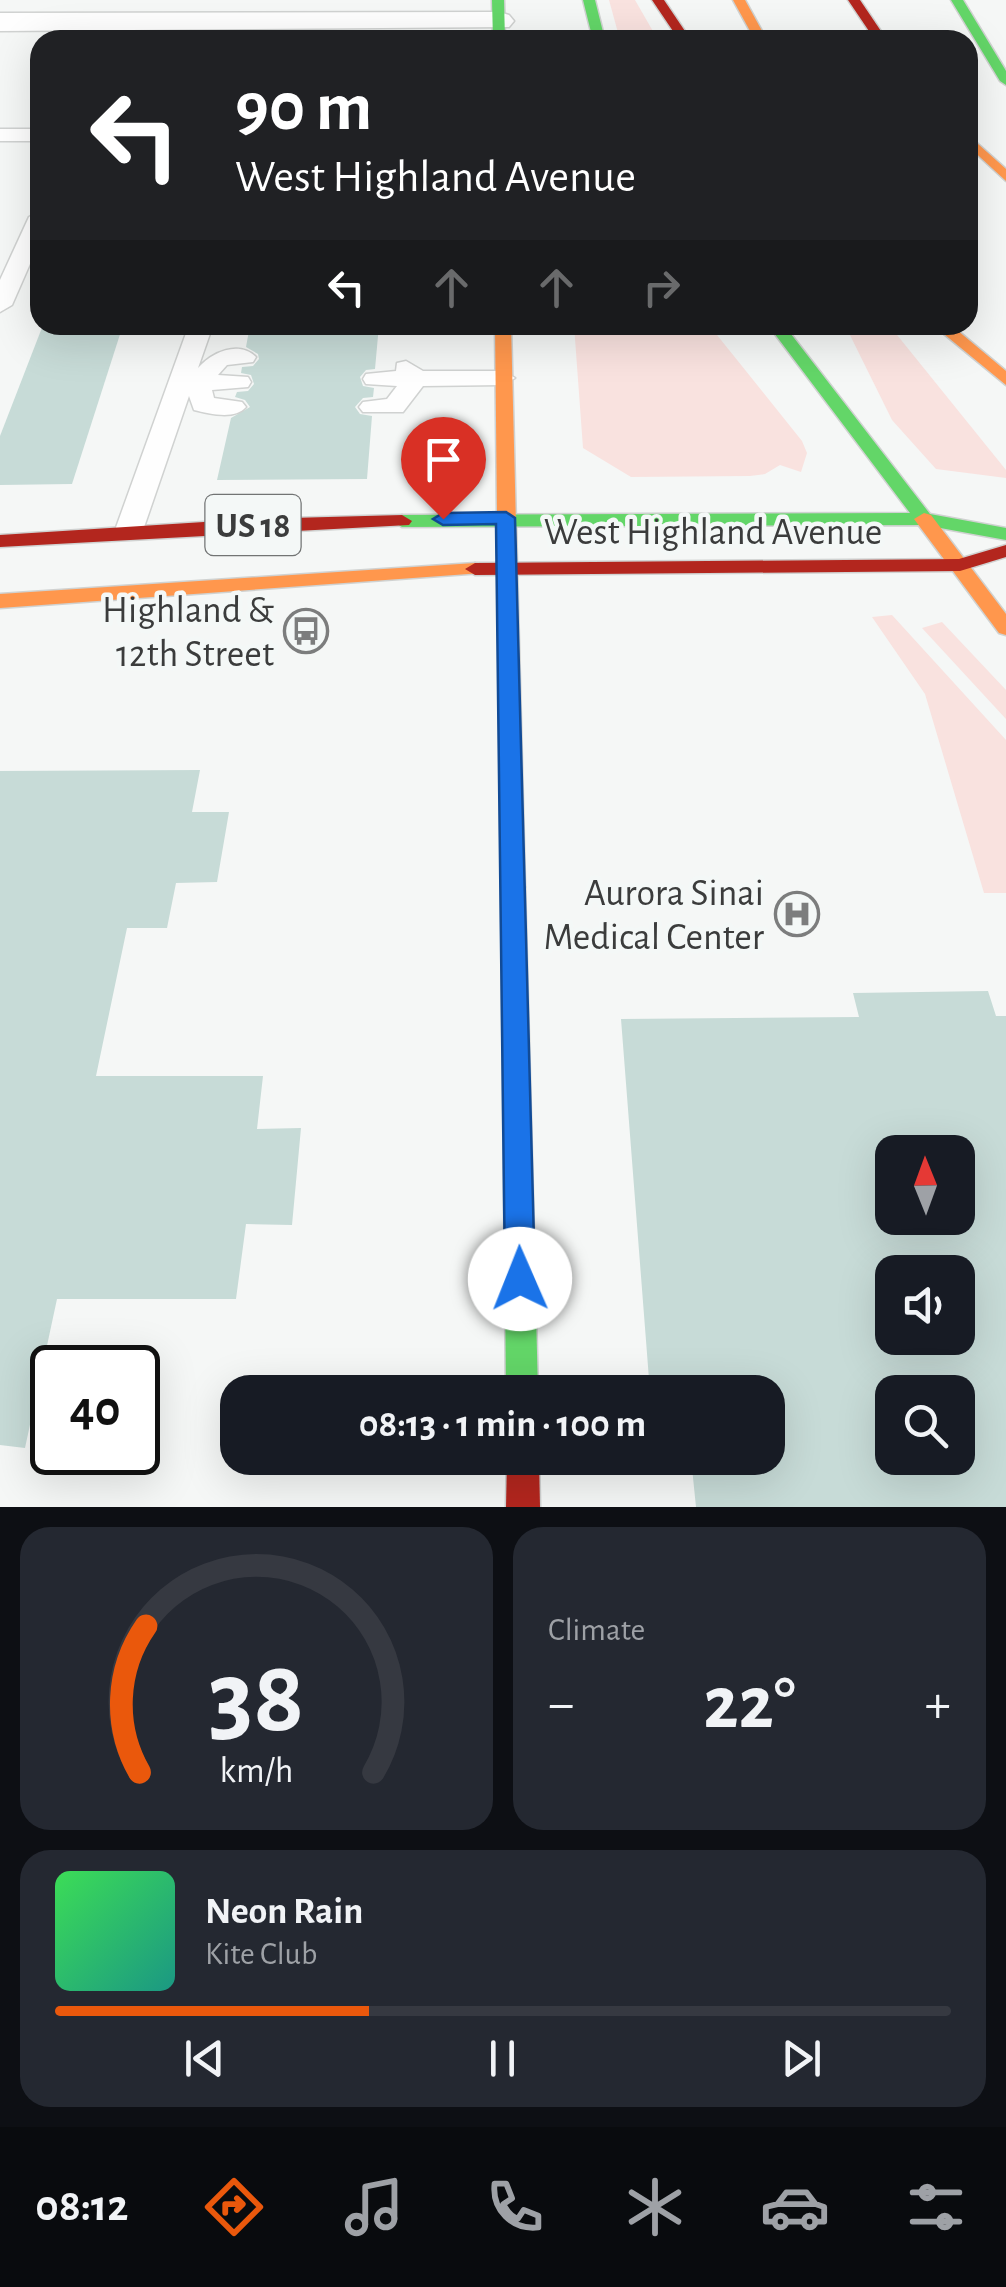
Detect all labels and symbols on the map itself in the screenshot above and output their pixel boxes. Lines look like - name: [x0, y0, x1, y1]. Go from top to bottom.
- pin: [401, 417, 486, 520]
- road number: US 18: [206, 495, 300, 555]
- street label: West Highland Avenue: [544, 514, 882, 552]
- place label: Highland & 12th Street: [102, 592, 274, 674]
- bus stop icon: Highland & 12th Street: [283, 608, 329, 654]
- place label: Aurora Sinai Medical Center: [543, 875, 765, 957]
- hospital icon: Aurora Sinai Medical Center: [774, 891, 820, 937]
- north arrow: [875, 1135, 975, 1235]
- position arrow: [468, 1227, 572, 1331]
- speed limit sign: 40: [30, 1345, 160, 1475]

